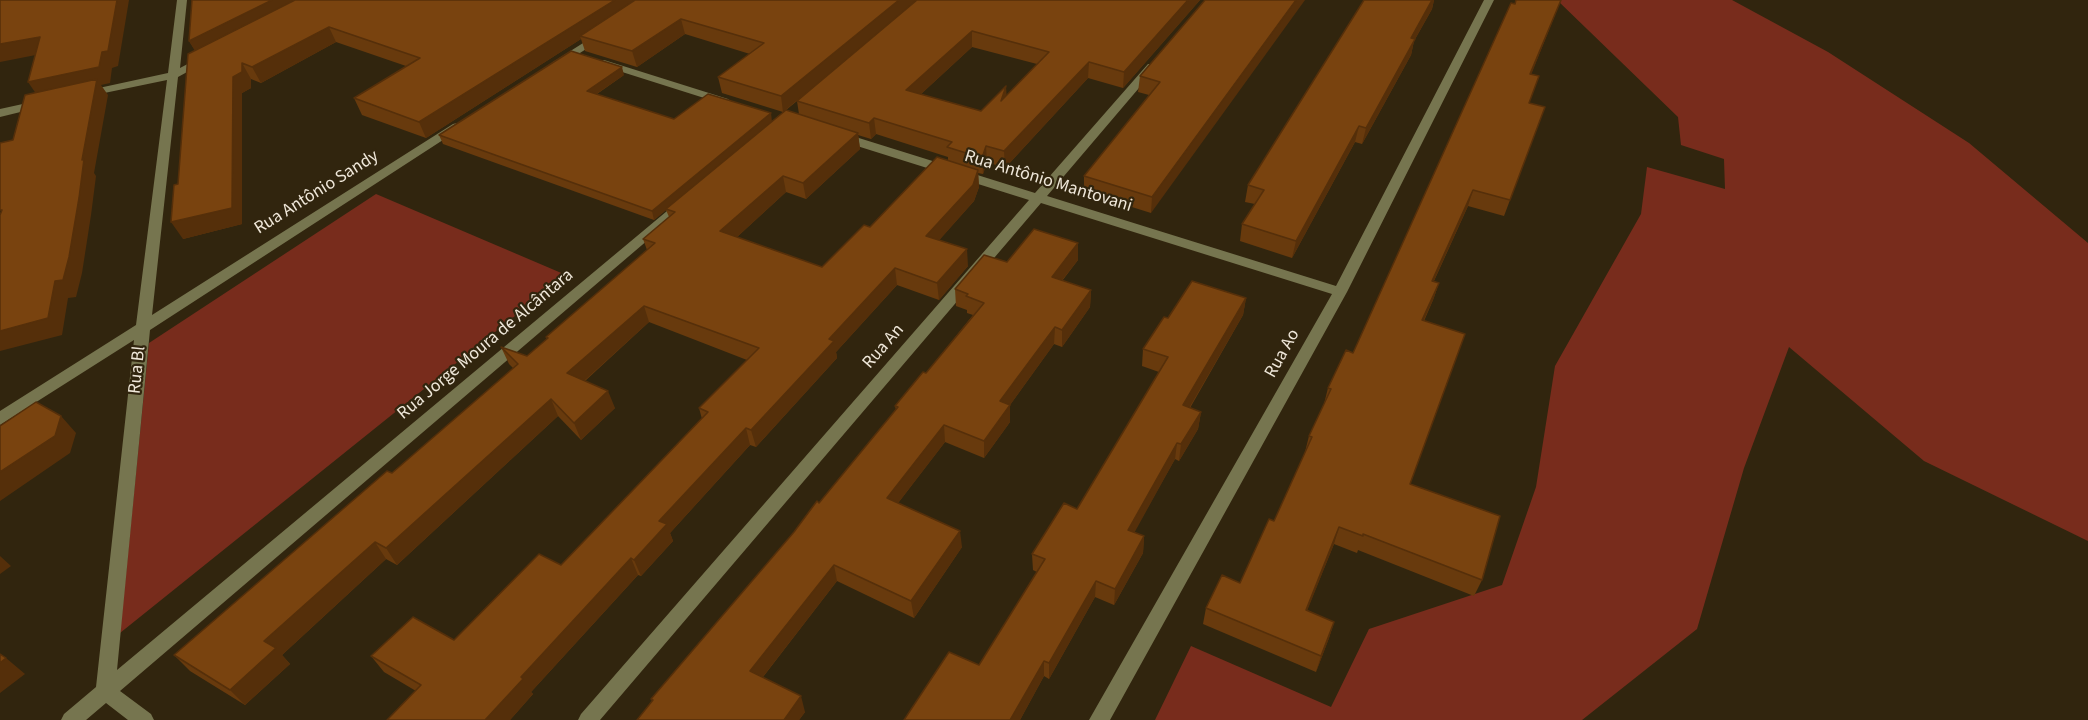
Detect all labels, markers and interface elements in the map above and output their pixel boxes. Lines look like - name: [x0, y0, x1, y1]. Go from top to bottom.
- street label: Rua Antônio Sandy: [251, 146, 383, 240]
- street label: Rua Antônio Mantovani: [961, 146, 1135, 218]
- street label: Rua Jorge Moura de Alcântara: [394, 265, 578, 425]
- street label: Rua An: [859, 320, 909, 374]
- street label: Rua Ao: [1261, 326, 1305, 382]
- street label: Rua Bl: [125, 345, 151, 395]

